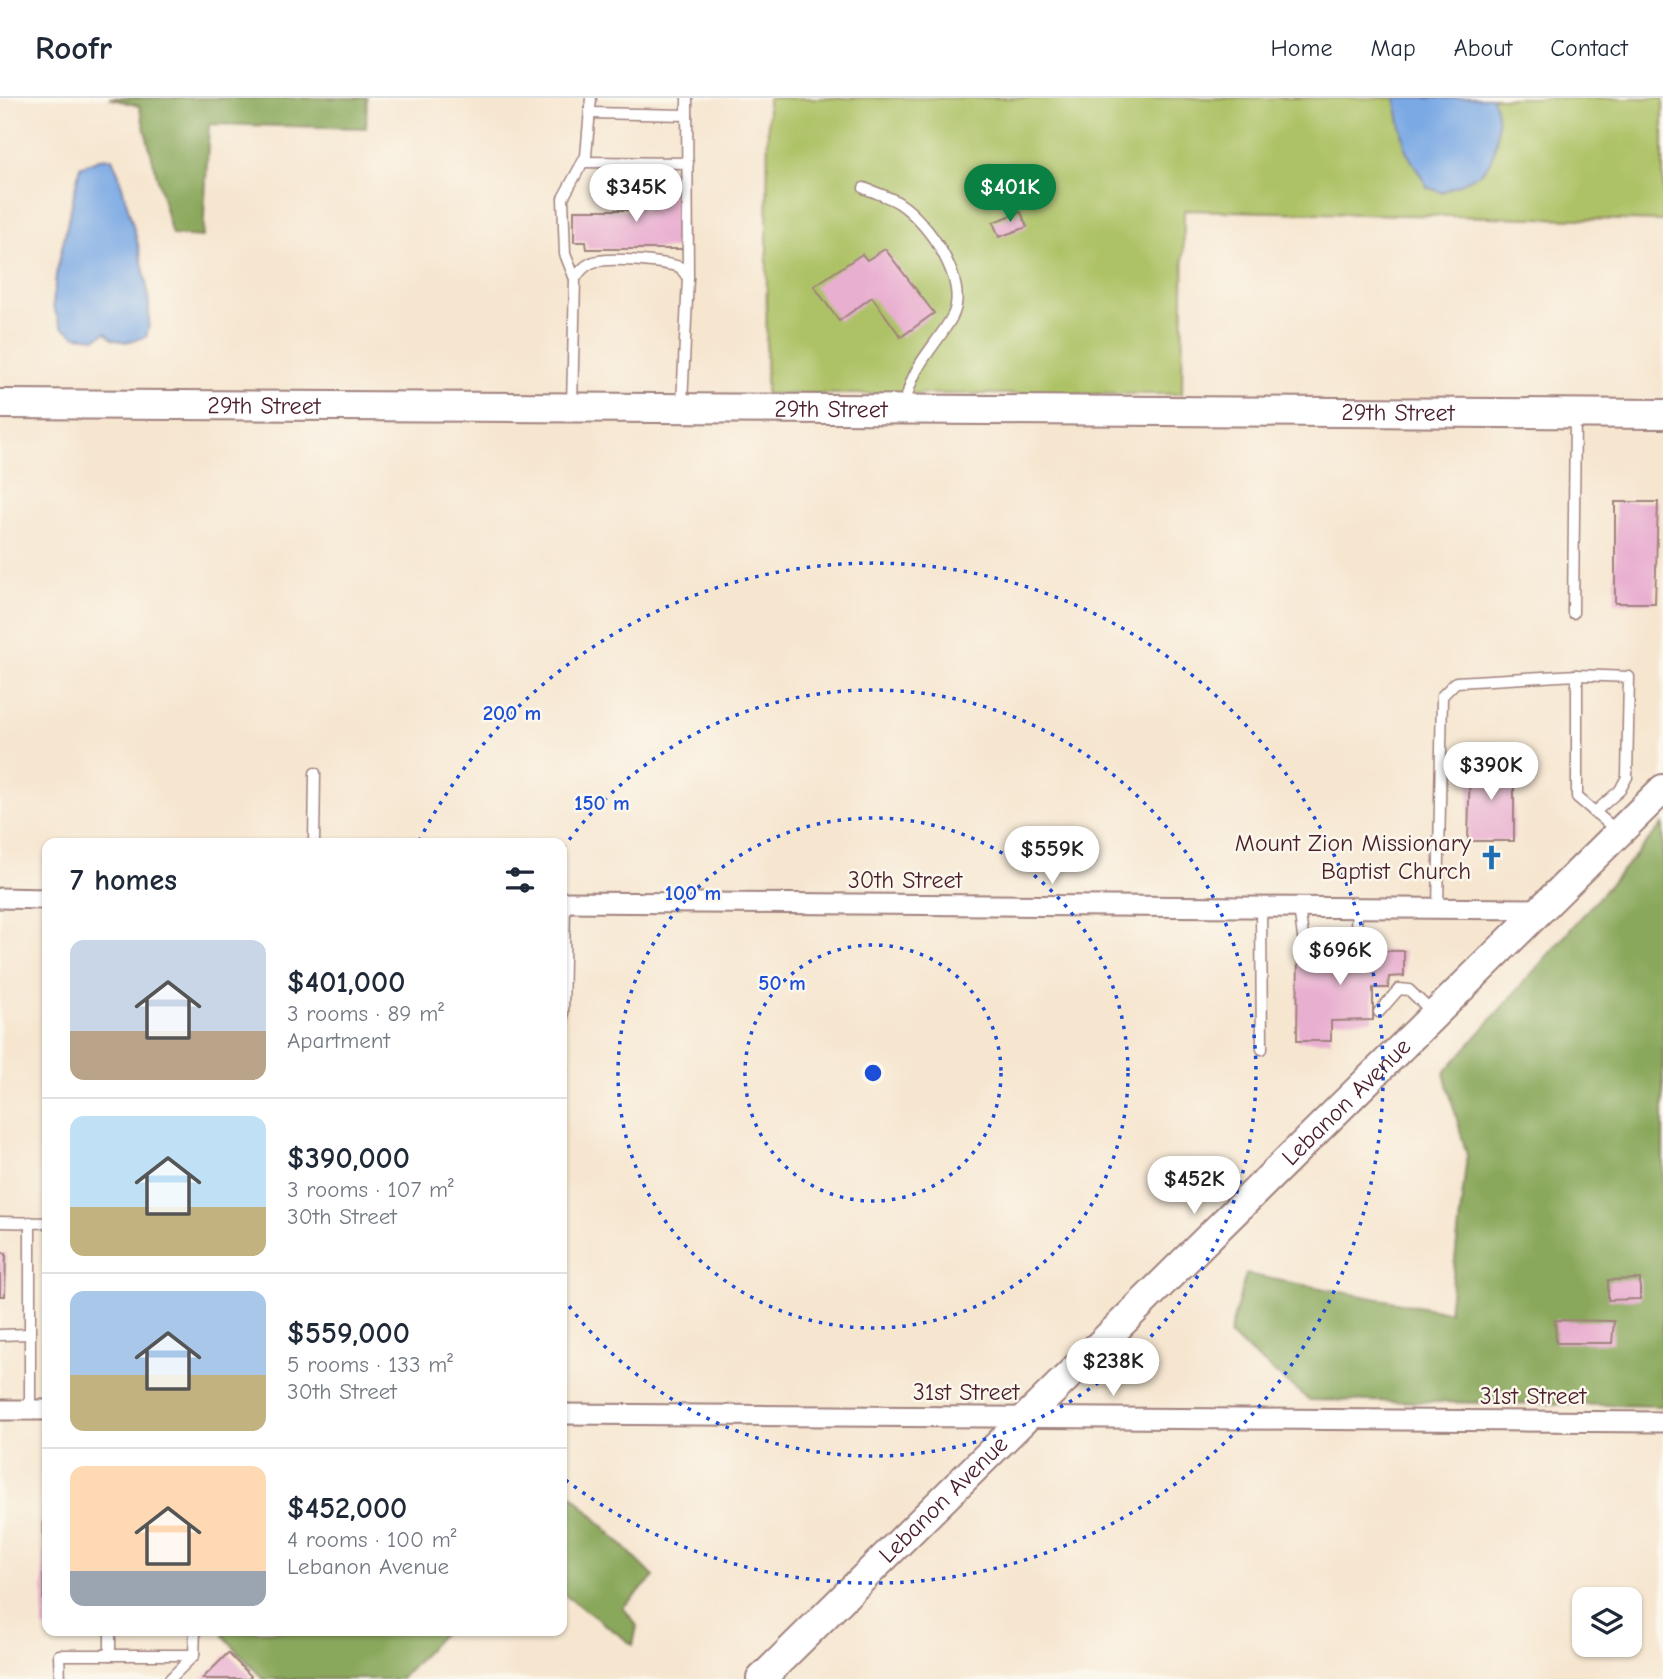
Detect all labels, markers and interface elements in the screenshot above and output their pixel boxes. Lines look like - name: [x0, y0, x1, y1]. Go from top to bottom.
- text: Roofr: [35, 29, 112, 67]
- text: Home: [1271, 34, 1332, 62]
- text: Map: [1370, 34, 1416, 62]
- text: About: [1454, 34, 1512, 62]
- text: Contact: [1550, 34, 1628, 62]
- pin: $345K: [587, 164, 685, 224]
- pin: $401K: [961, 164, 1059, 224]
- text: $345K: [605, 173, 667, 200]
- text: $401K: [980, 173, 1040, 200]
- street label: 29th Street: [207, 391, 322, 420]
- street label: 29th Street: [774, 395, 889, 423]
- street label: 29th Street: [1341, 398, 1456, 427]
- text: 200 m: [483, 701, 541, 725]
- pin: $390K: [1442, 742, 1540, 802]
- text: $390K: [1459, 751, 1523, 778]
- text: 150 m: [574, 791, 630, 815]
- pin: $559K: [1003, 826, 1101, 886]
- place label: Mount Zion Missionary Baptist Church: [1235, 829, 1471, 885]
- text: $559K: [1020, 835, 1084, 862]
- church icon: Mount Zion Missionary Baptist Church: [1477, 843, 1505, 871]
- icon: filters: [501, 861, 539, 899]
- text: 7 homes: [70, 863, 177, 898]
- street label: 30th Street: [848, 866, 963, 894]
- text: 100 m: [665, 881, 721, 905]
- pin: $696K: [1291, 928, 1389, 987]
- text: $696K: [1309, 936, 1371, 963]
- text: $401,000: [287, 965, 405, 1000]
- icon: home: [126, 968, 210, 1052]
- text: 50 m: [758, 971, 806, 995]
- text: 3 rooms · 89 m²: [287, 1000, 444, 1027]
- text: Apartment: [287, 1027, 390, 1054]
- street label: Lebanon Avenue: [1276, 1032, 1416, 1171]
- centre of rings: [861, 1061, 885, 1085]
- text: $390,000: [287, 1141, 410, 1176]
- icon: home: [126, 1144, 210, 1228]
- pin: $452K: [1145, 1156, 1243, 1216]
- text: $452K: [1163, 1165, 1225, 1192]
- text: 3 rooms · 107 m²: [287, 1176, 454, 1203]
- text: 30th Street: [287, 1203, 397, 1230]
- text: $559,000: [287, 1316, 410, 1351]
- icon: home: [126, 1319, 210, 1403]
- pin: $238K: [1064, 1338, 1162, 1398]
- text: $238K: [1082, 1347, 1144, 1374]
- text: 5 rooms · 133 m²: [287, 1351, 453, 1378]
- text: 30th Street: [287, 1378, 397, 1405]
- street label: 31st Street: [913, 1378, 1020, 1406]
- street label: 31st Street: [1480, 1382, 1587, 1410]
- street label: Lebanon Avenue: [873, 1430, 1013, 1569]
- text: $452,000: [287, 1491, 407, 1526]
- icon: home: [126, 1494, 210, 1578]
- text: 4 rooms · 100 m²: [287, 1526, 456, 1553]
- text: Lebanon Avenue: [287, 1553, 449, 1580]
- map controls: [1572, 1587, 1642, 1657]
- button: layers: [1572, 1587, 1642, 1657]

